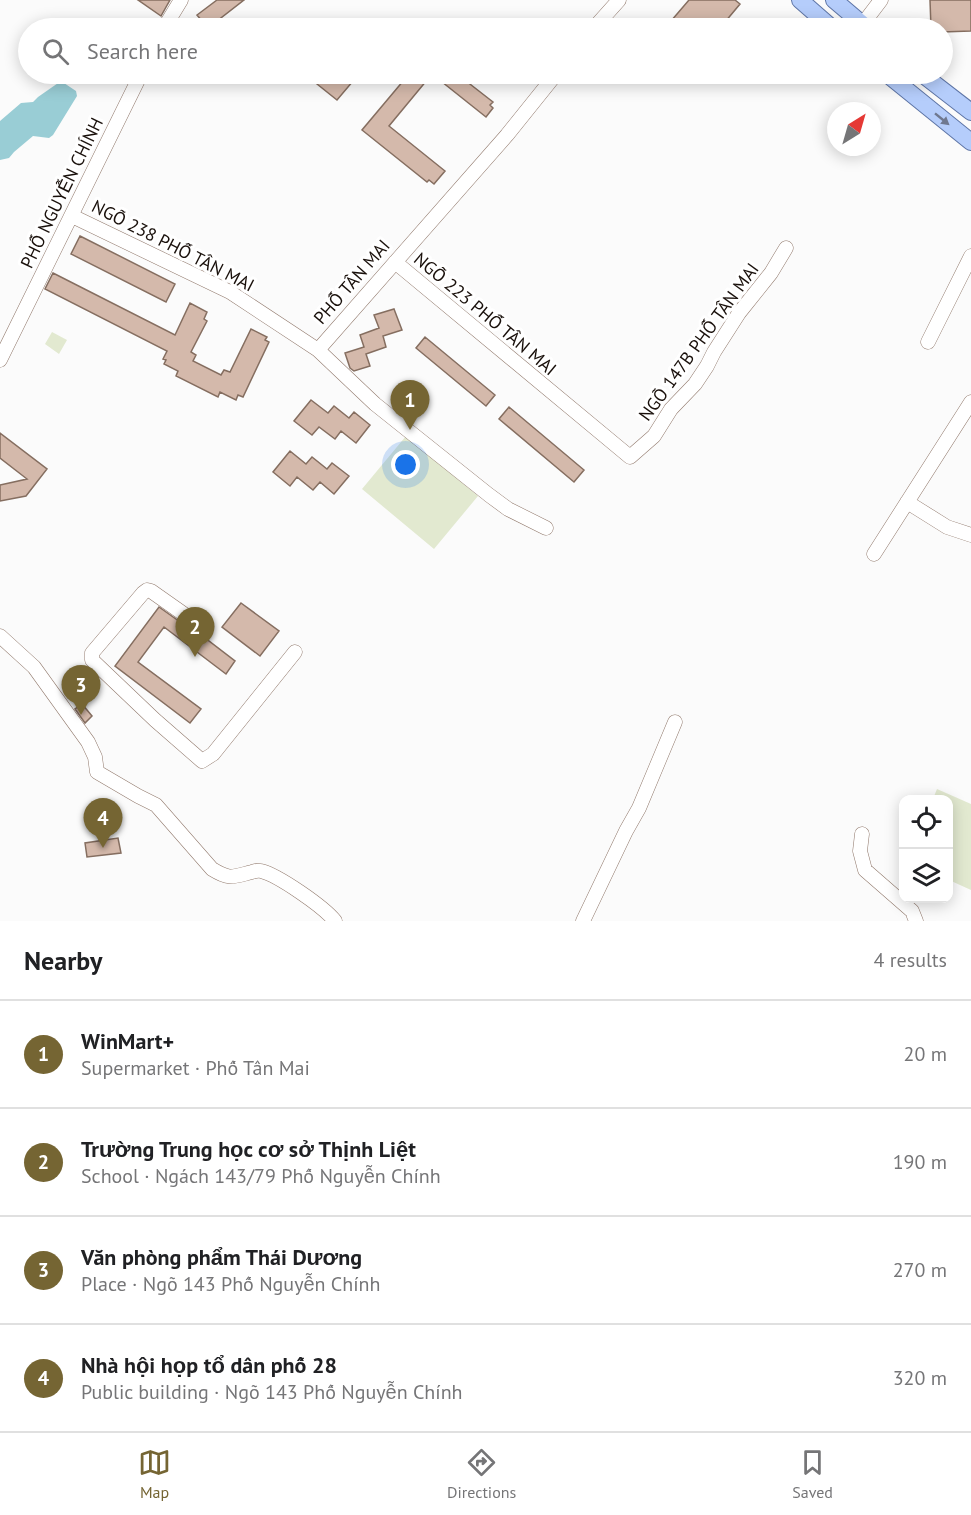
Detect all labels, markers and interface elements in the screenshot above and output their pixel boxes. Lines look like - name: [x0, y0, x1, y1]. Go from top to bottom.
- search box: [18, 18, 953, 84]
- icon: search: [39, 35, 72, 68]
- text: Search here: [87, 37, 198, 65]
- north arrow: [827, 102, 881, 156]
- one-way arrow: [934, 112, 950, 125]
- street label: PHỐ NGUYỄN CHÍNH: [15, 114, 108, 272]
- street label: NGÕ 238 PHỐ TÂN MAI: [88, 195, 258, 297]
- street label: PHỐ TÂN MAI: [309, 235, 395, 329]
- street label: NGÕ 223 PHỐ TÂN MAI: [409, 247, 561, 380]
- street label: NGÕ 147B PHỐ TÂN MAI: [633, 258, 764, 425]
- pin: 1: [390, 380, 430, 430]
- your location: [391, 450, 420, 479]
- pin: 2: [176, 608, 214, 657]
- pin: 3: [62, 666, 100, 715]
- map controls: [899, 795, 953, 903]
- button: locate: [899, 795, 953, 849]
- pin: 4: [84, 798, 122, 848]
- button: layers: [899, 849, 953, 903]
- text: Nearby: [24, 944, 102, 977]
- text: 4 results: [874, 947, 947, 973]
- text: WinMart+: [81, 1027, 174, 1055]
- text: 1: [38, 1041, 49, 1067]
- text: 20 m: [904, 1041, 947, 1067]
- text: Supermarket · Phố Tân Mai: [81, 1055, 310, 1081]
- text: Trường Trung học cơ sở Thịnh Liệt: [81, 1135, 416, 1163]
- text: 2: [38, 1149, 49, 1175]
- text: 190 m: [893, 1149, 947, 1175]
- text: School · Ngách 143/79 Phố Nguyễn Chính: [81, 1163, 441, 1189]
- text: Văn phòng phẩm Thái Dương: [81, 1243, 362, 1271]
- text: 3: [38, 1257, 49, 1283]
- text: 270 m: [893, 1257, 947, 1283]
- text: Place · Ngõ 143 Phố Nguyễn Chính: [81, 1271, 380, 1297]
- text: Nhà hội họp tổ dân phố 28: [81, 1351, 337, 1379]
- text: 4: [38, 1365, 49, 1391]
- text: 320 m: [893, 1365, 947, 1391]
- text: Public building · Ngõ 143 Phố Nguyễn Chính: [81, 1379, 463, 1405]
- tab: Map: [138, 1446, 171, 1502]
- tab: Directions: [447, 1446, 516, 1502]
- tab: Saved: [792, 1446, 833, 1502]

